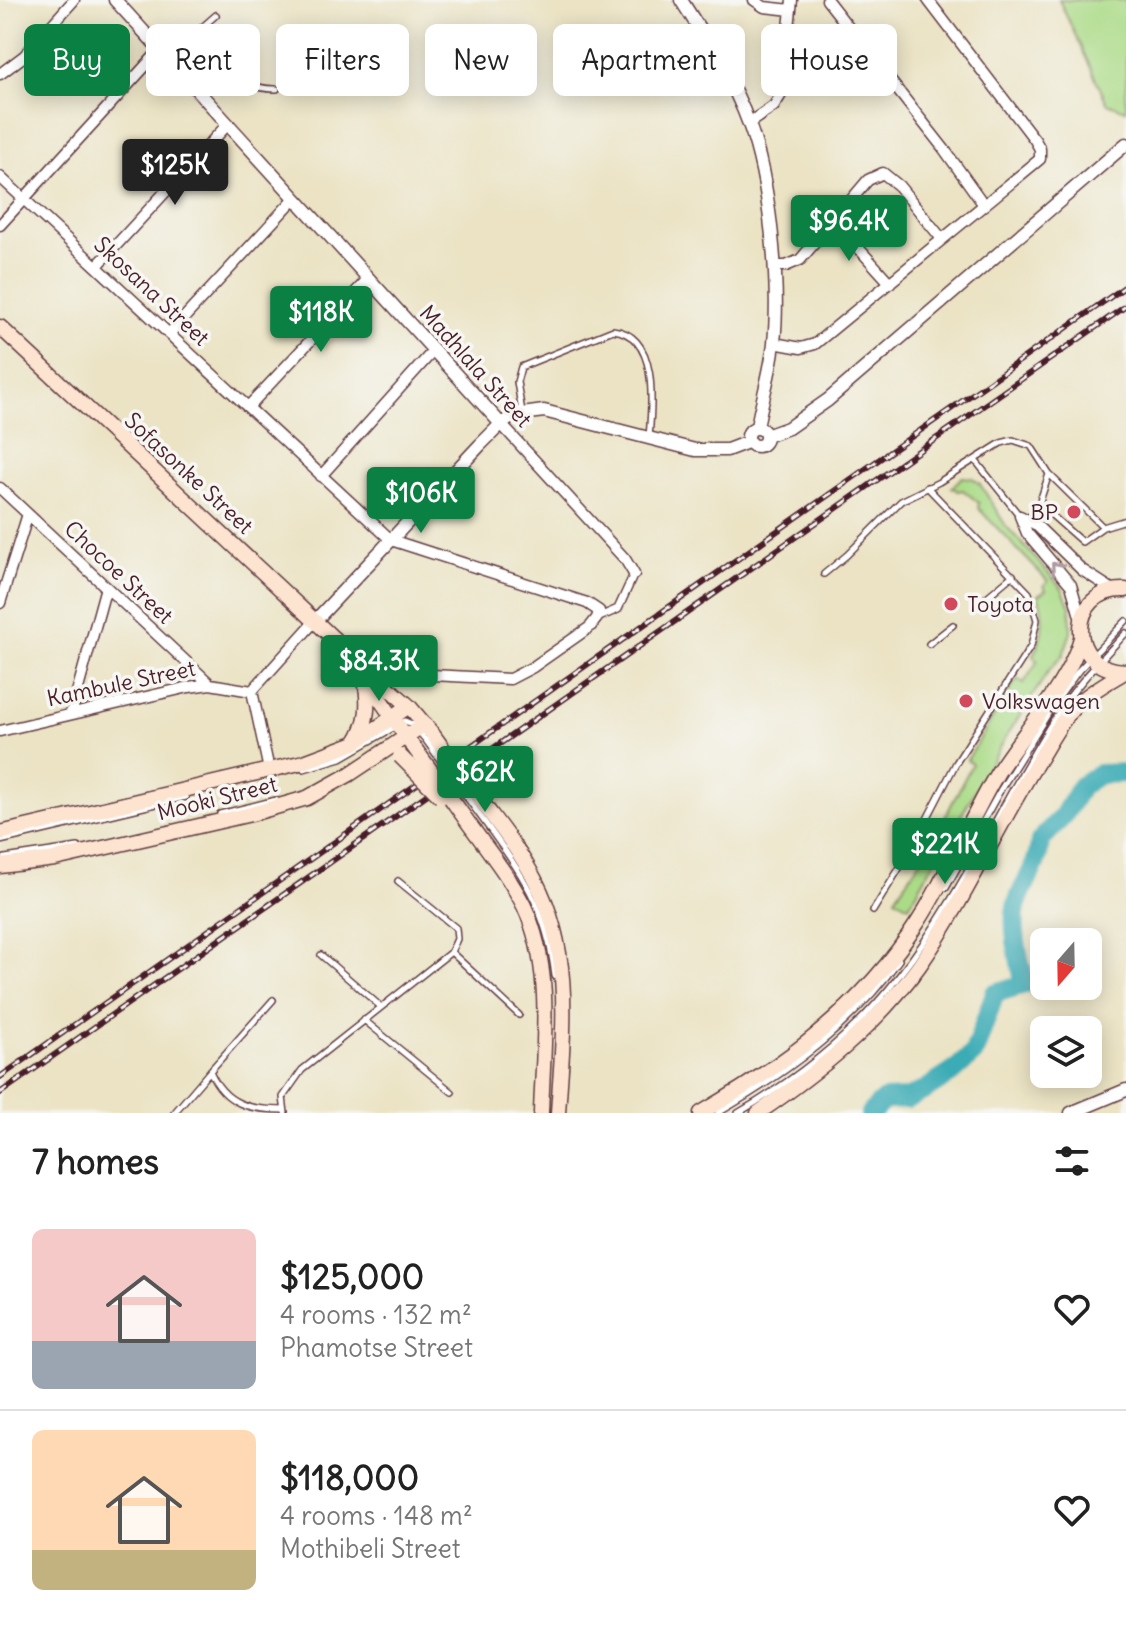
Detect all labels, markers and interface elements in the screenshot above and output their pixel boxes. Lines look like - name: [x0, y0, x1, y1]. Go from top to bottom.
- chip: Buy: [24, 24, 130, 96]
- chip: Rent: [146, 24, 260, 96]
- chip: Filters: [276, 24, 409, 96]
- chip: New: [425, 24, 537, 96]
- chip: Apartment: [553, 24, 745, 96]
- chip: House: [761, 24, 897, 96]
- pin: $125K: [119, 139, 231, 207]
- text: $125K: [140, 148, 210, 181]
- pin: $96.4K: [784, 195, 914, 263]
- text: $96.4K: [809, 204, 889, 237]
- street label: Skosana Street: [89, 230, 215, 352]
- pin: $118K: [265, 286, 377, 354]
- text: $118K: [288, 295, 354, 328]
- street label: Madhlala Street: [414, 299, 538, 433]
- street label: Sofasonke Street: [119, 406, 259, 540]
- pin: $106K: [365, 467, 477, 535]
- text: $106K: [385, 476, 457, 509]
- place label: BP: [1030, 498, 1058, 526]
- marker: BP: [1065, 503, 1083, 521]
- street label: Chocoe Street: [59, 514, 179, 630]
- one-way arrow: [1051, 561, 1066, 576]
- place label: Toyota: [967, 590, 1034, 618]
- marker: Toyota: [942, 595, 960, 613]
- pin: $84.3K: [314, 635, 444, 703]
- text: $84.3K: [339, 644, 419, 677]
- street label: Kambule Street: [44, 654, 198, 712]
- place label: Volkswagen: [982, 687, 1100, 715]
- marker: Volkswagen: [957, 692, 975, 710]
- pin: $62K: [438, 746, 532, 814]
- text: $62K: [455, 755, 515, 788]
- street label: Mooki Street: [154, 770, 280, 826]
- pin: $221K: [889, 818, 1001, 886]
- text: $221K: [910, 827, 980, 860]
- north arrow: [1030, 928, 1102, 1000]
- map controls: [1030, 928, 1102, 1088]
- button: layers: [1030, 1016, 1102, 1088]
- icon: filters: [1050, 1139, 1094, 1183]
- text: 7 homes: [32, 1140, 159, 1183]
- text: $125,000: [280, 1255, 424, 1298]
- icon: home: [96, 1261, 192, 1357]
- icon: heart: [1050, 1287, 1094, 1331]
- text: 4 rooms · 132 m²: [280, 1298, 472, 1331]
- text: Phamotse Street: [280, 1331, 473, 1364]
- text: $118,000: [280, 1456, 419, 1499]
- icon: home: [96, 1462, 192, 1558]
- icon: heart: [1050, 1488, 1094, 1532]
- text: 4 rooms · 148 m²: [280, 1499, 473, 1532]
- text: Mothibeli Street: [280, 1532, 461, 1565]

